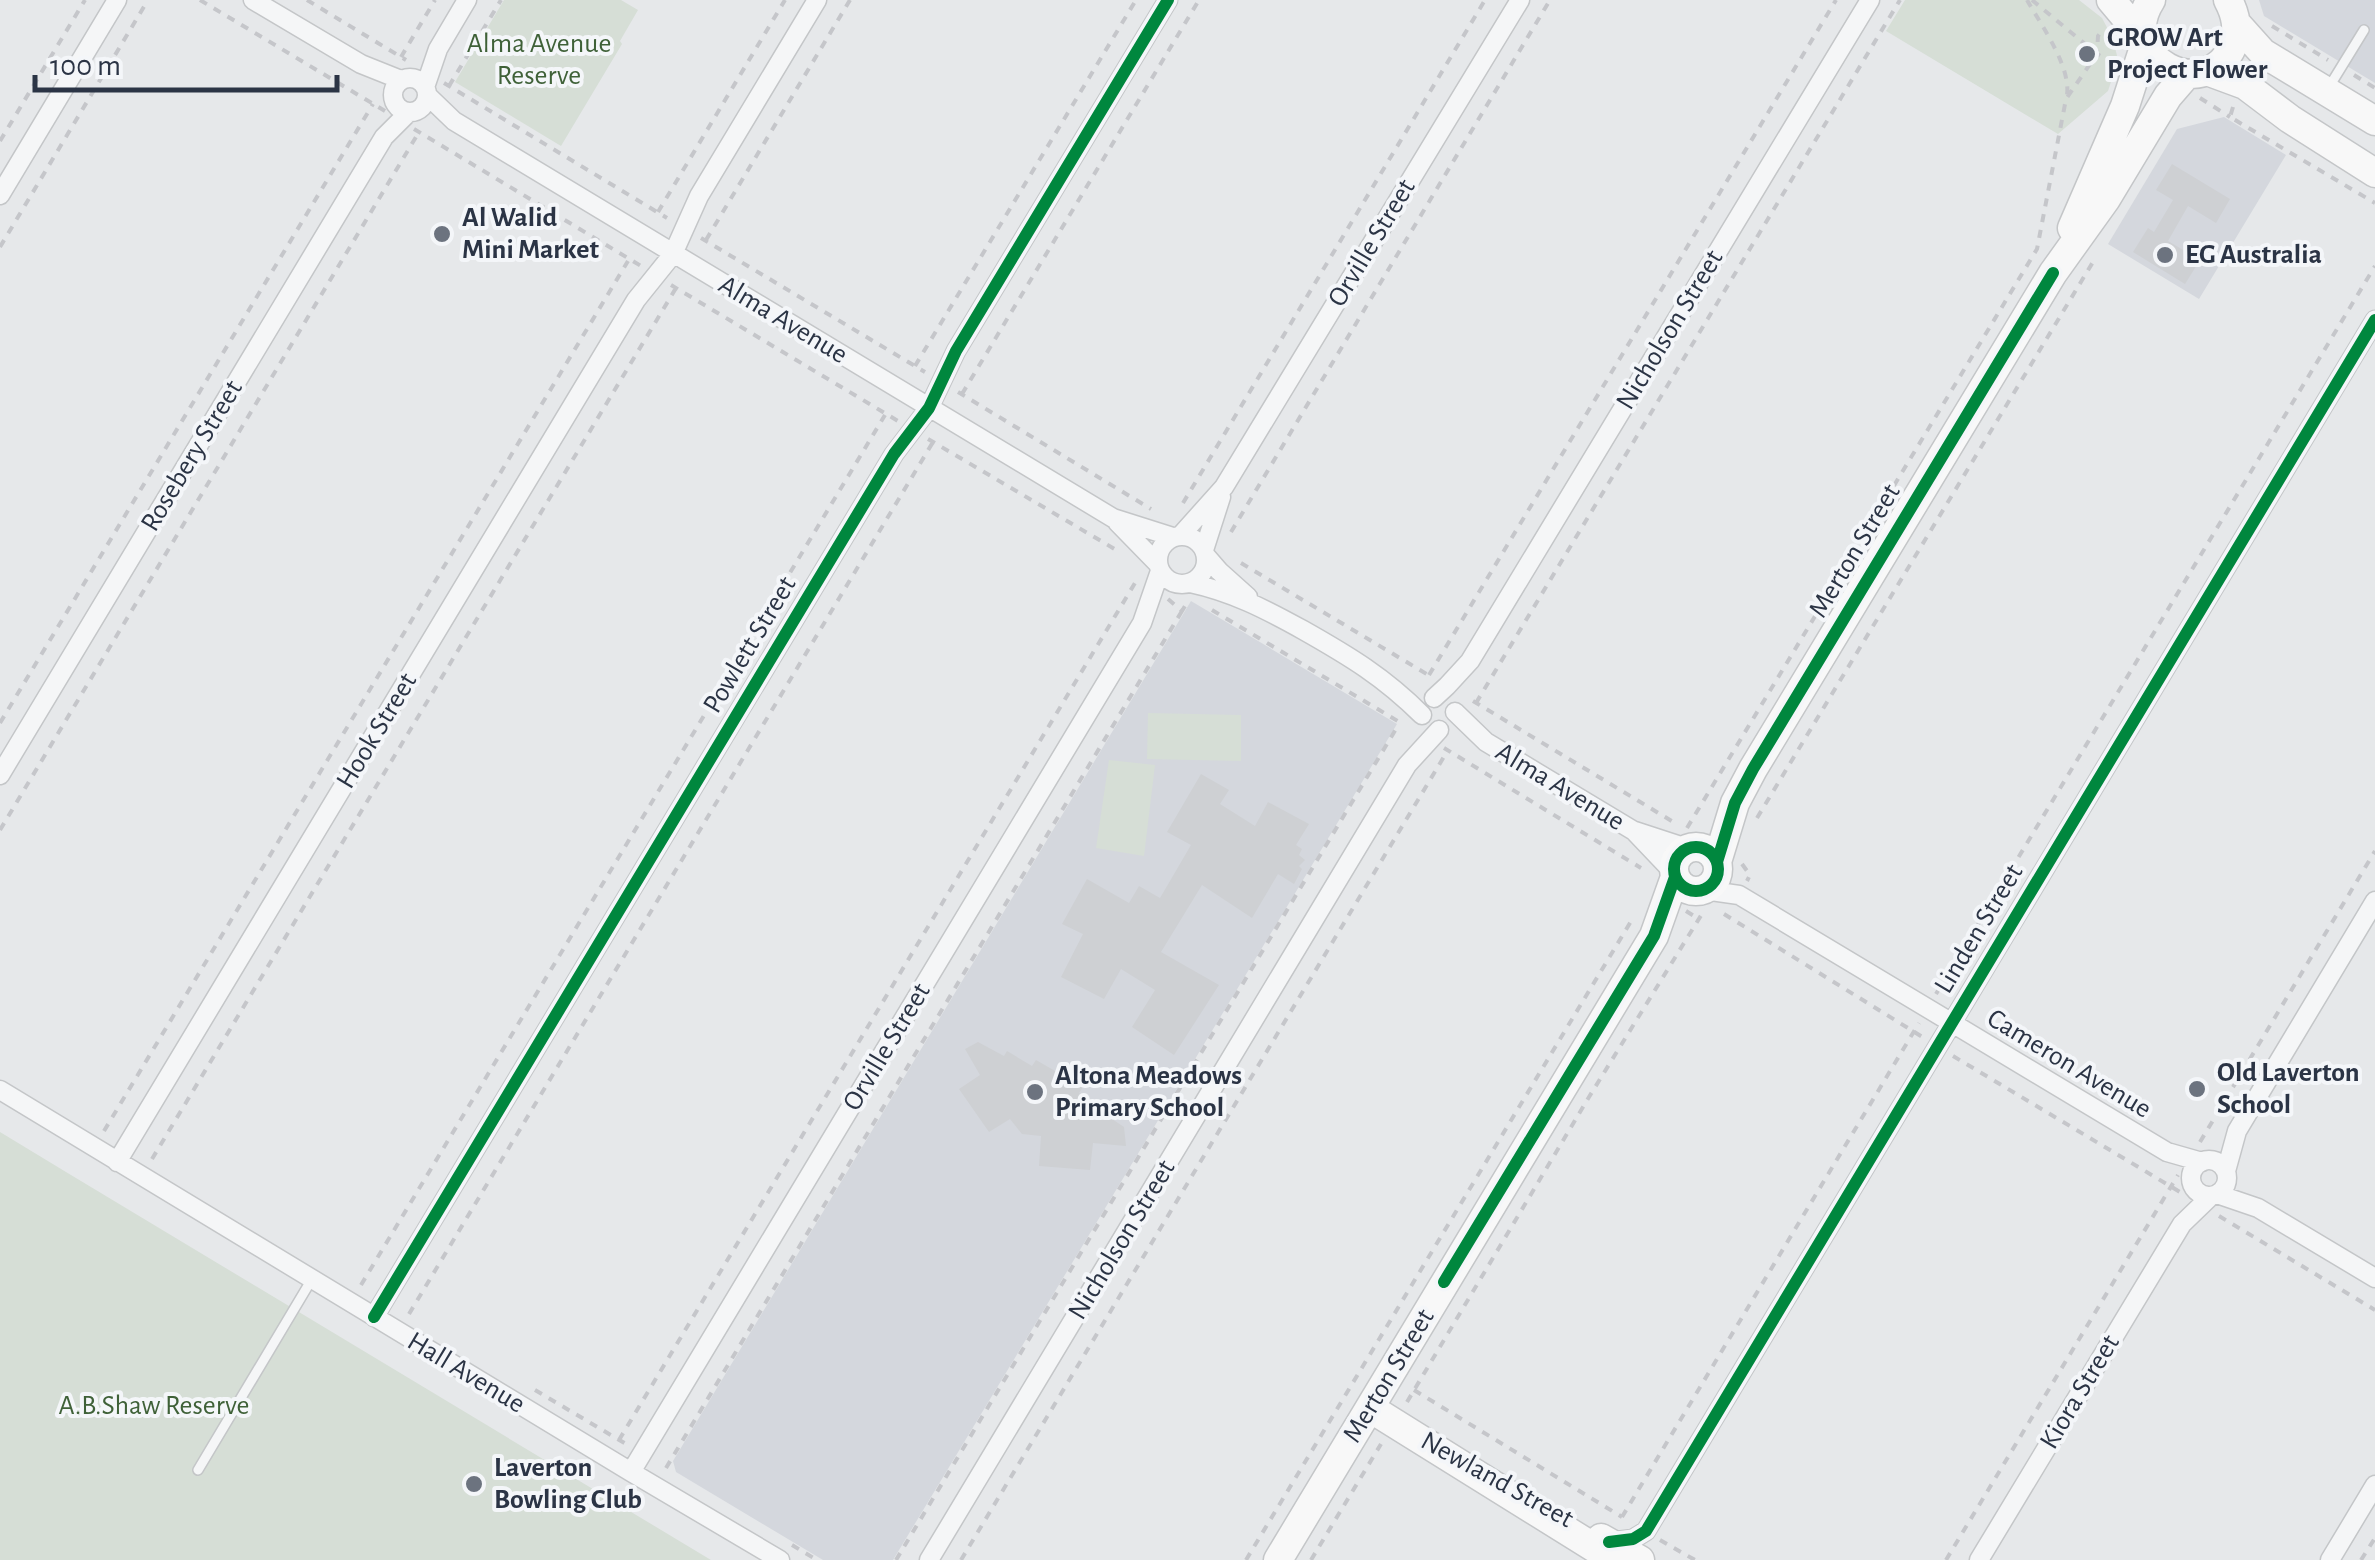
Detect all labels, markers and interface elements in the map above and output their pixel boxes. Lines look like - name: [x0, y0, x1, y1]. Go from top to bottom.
- place label: GROW Art Project Flower: [2107, 24, 2268, 84]
- scale bar: [35, 30, 338, 92]
- park label: Alma Avenue Reserve: [467, 30, 611, 90]
- marker: GROW Art Project Flower: [2076, 43, 2098, 65]
- text: 100 m: [50, 51, 121, 81]
- street label: Orville Street: [1323, 174, 1421, 312]
- place label: Al Walid Mini Market: [462, 204, 599, 264]
- marker: Al Walid Mini Market: [431, 223, 453, 245]
- place label: EG Australia: [2185, 241, 2322, 269]
- marker: EG Australia: [2154, 244, 2176, 266]
- street label: Nicholson Street: [1611, 245, 1729, 415]
- street label: Alma Avenue: [714, 271, 852, 369]
- street label: Rosebery Street: [136, 376, 248, 536]
- street label: Merton Street: [1804, 479, 1906, 623]
- street label: Powlett Street: [698, 572, 802, 718]
- street label: Hook Street: [332, 668, 422, 794]
- street label: Alma Avenue: [1491, 738, 1629, 836]
- street label: Linden Street: [1930, 859, 2028, 998]
- street label: Orville Street: [838, 978, 936, 1116]
- street label: Cameron Avenue: [1982, 1004, 2156, 1124]
- place label: Old Laverton School: [2217, 1059, 2360, 1119]
- place label: Altona Meadows Primary School: [1055, 1062, 1242, 1122]
- marker: Old Laverton School: [2186, 1078, 2208, 1100]
- marker: Altona Meadows Primary School: [1024, 1081, 1046, 1103]
- street label: Nicholson Street: [1063, 1155, 1181, 1325]
- street label: Merton Street: [1338, 1304, 1440, 1448]
- street label: Hall Avenue: [402, 1327, 530, 1419]
- street label: Kiora Street: [2035, 1330, 2125, 1454]
- park label: A.B.Shaw Reserve: [59, 1392, 249, 1420]
- street label: Newland Street: [1416, 1427, 1578, 1533]
- place label: Laverton Bowling Club: [494, 1454, 642, 1514]
- marker: Laverton Bowling Club: [463, 1473, 485, 1495]

